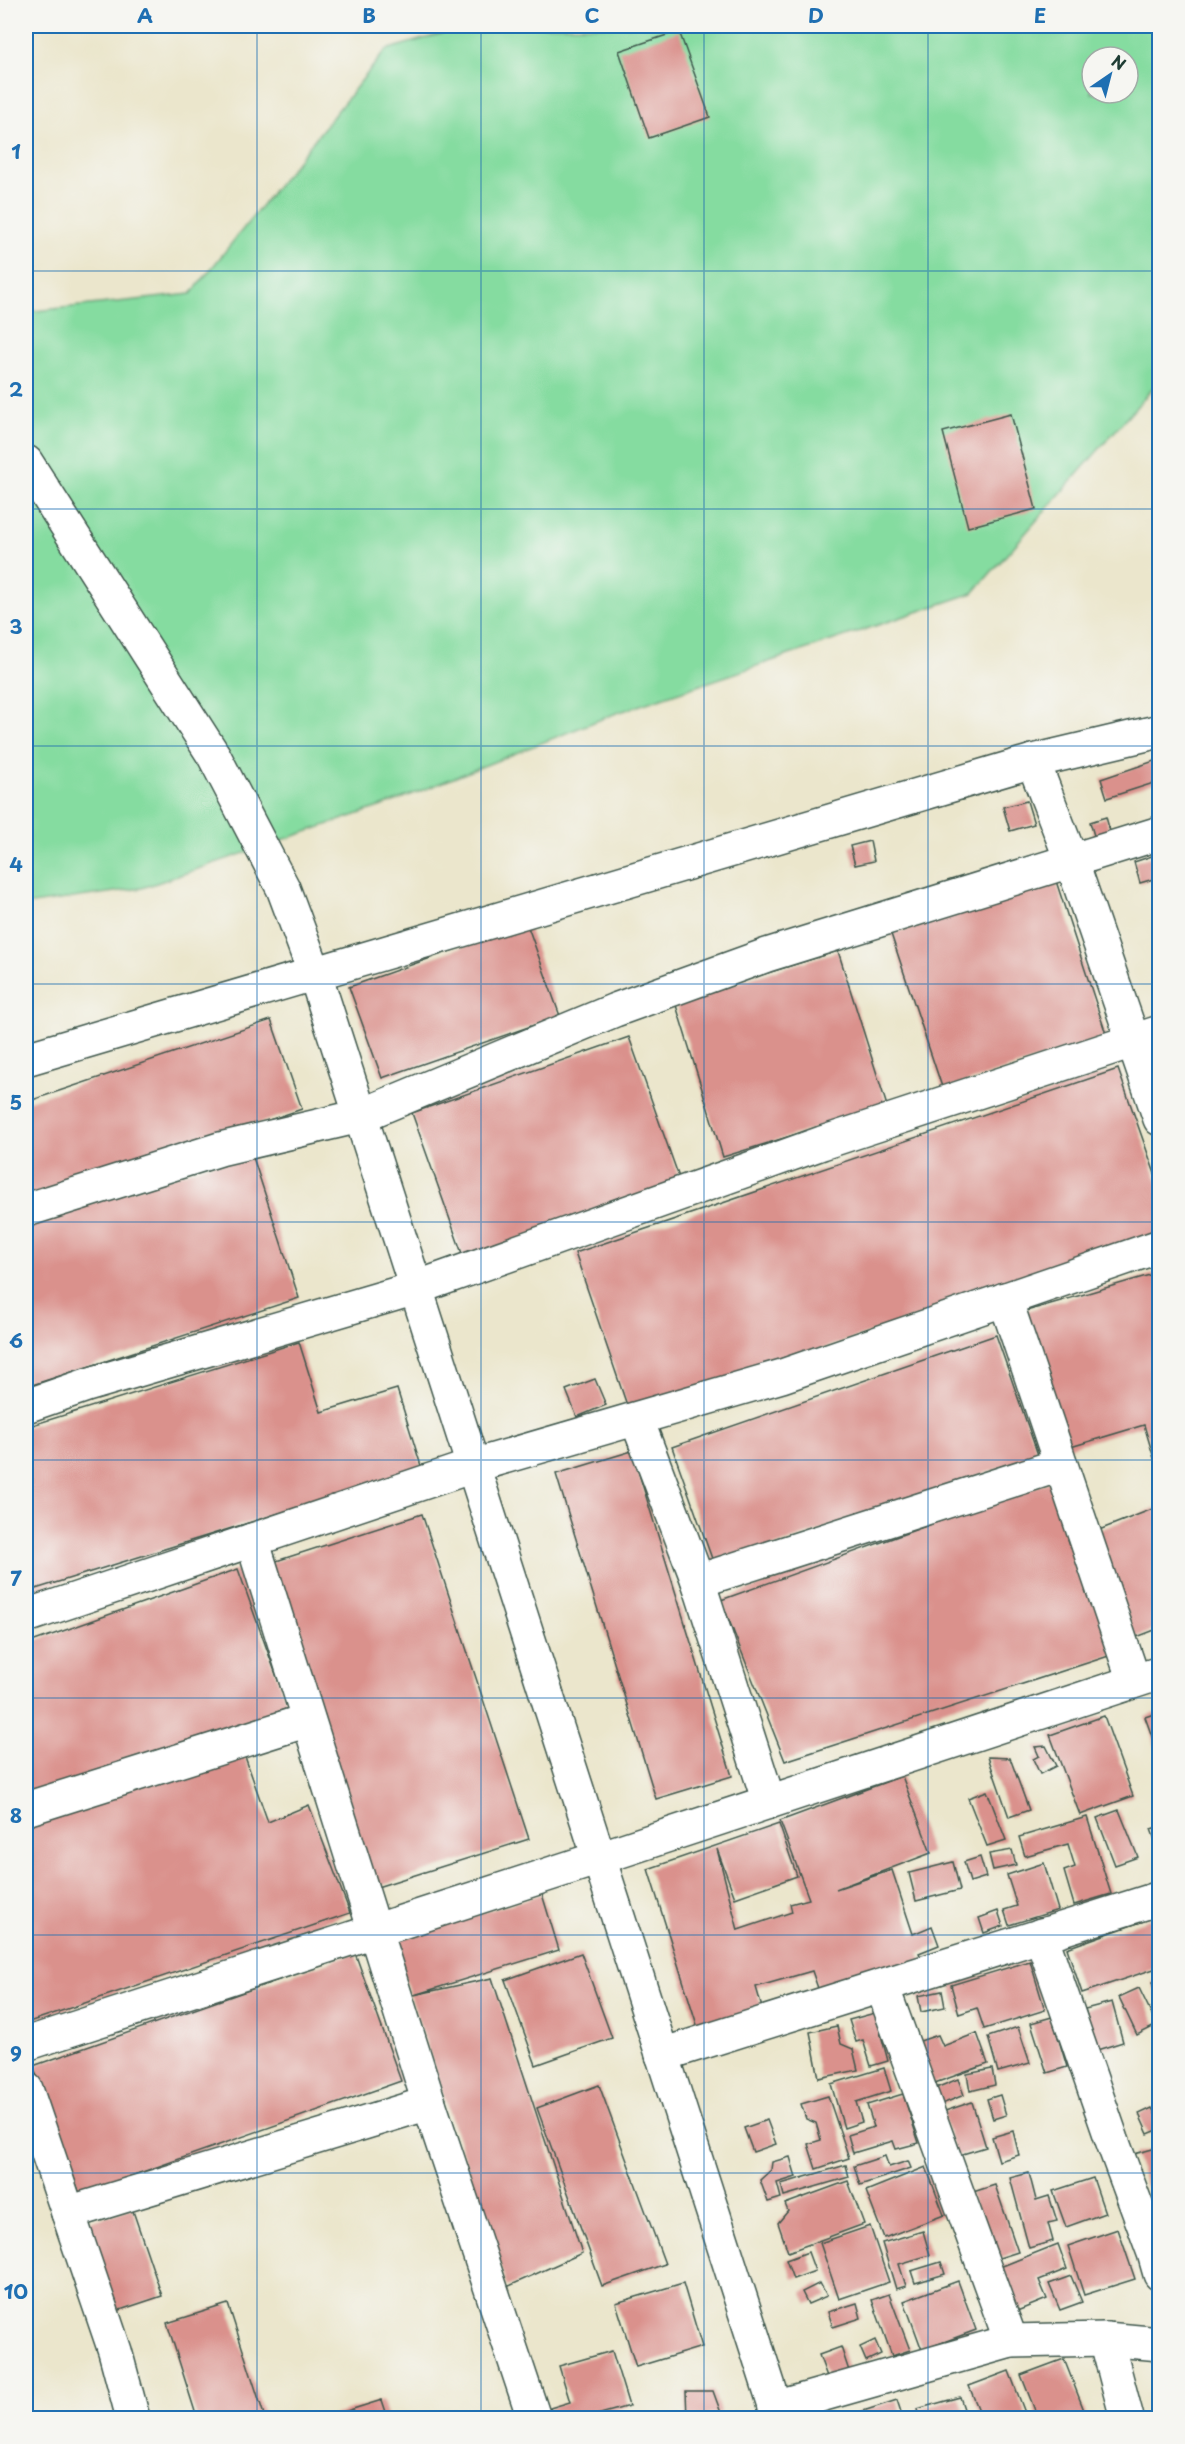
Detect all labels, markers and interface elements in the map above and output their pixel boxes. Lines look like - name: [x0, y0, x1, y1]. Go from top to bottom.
- text: A: [137, 0, 153, 30]
- text: B: [362, 0, 376, 30]
- text: C: [584, 0, 600, 30]
- text: D: [808, 0, 824, 30]
- text: E: [1034, 0, 1046, 30]
- north arrow: [1080, 45, 1140, 105]
- text: N: [1107, 48, 1131, 75]
- text: 1: [11, 136, 21, 166]
- text: 2: [9, 374, 23, 404]
- text: 3: [9, 611, 23, 641]
- text: 4: [9, 849, 23, 879]
- text: 5: [10, 1087, 22, 1117]
- text: 6: [9, 1325, 23, 1355]
- text: 7: [10, 1563, 22, 1593]
- text: 8: [10, 1800, 22, 1830]
- text: 9: [10, 2038, 22, 2068]
- text: 10: [4, 2276, 28, 2306]

